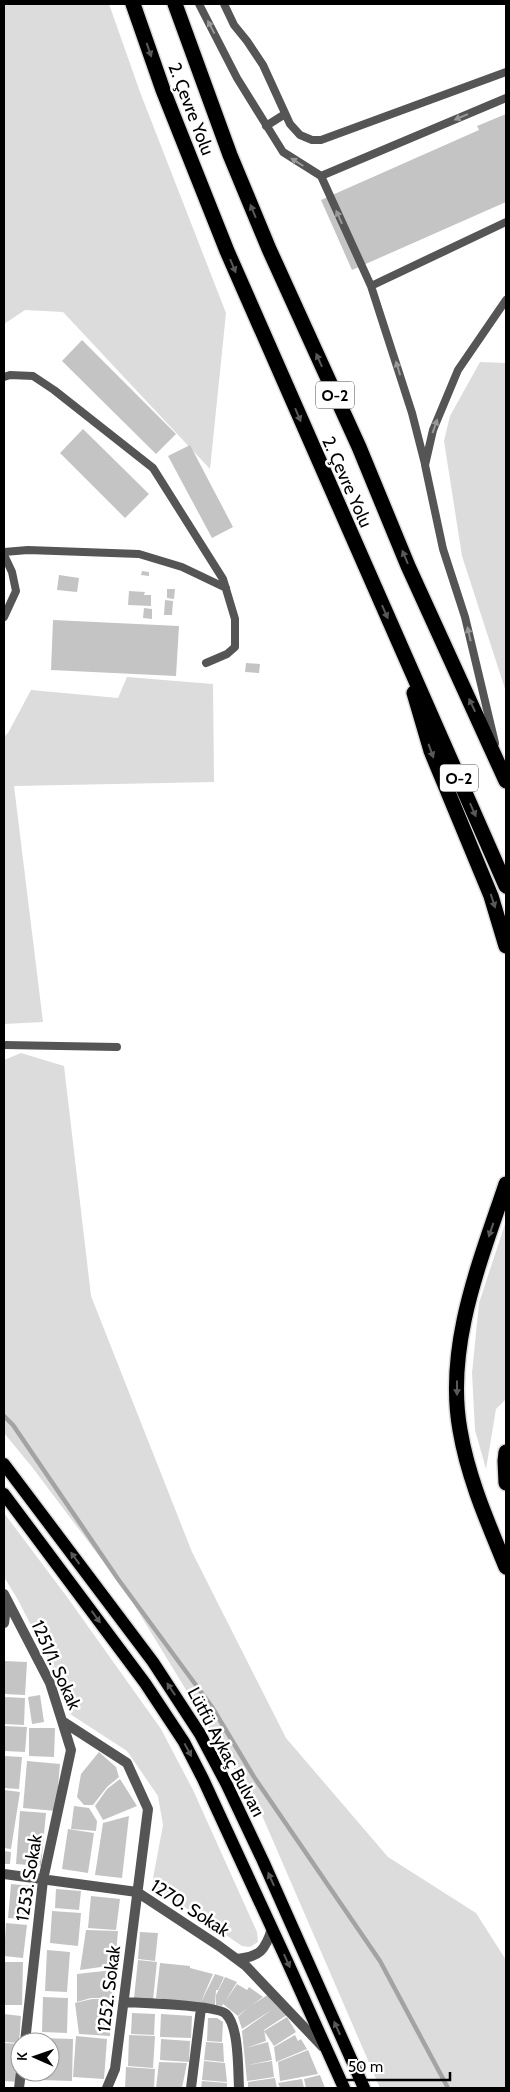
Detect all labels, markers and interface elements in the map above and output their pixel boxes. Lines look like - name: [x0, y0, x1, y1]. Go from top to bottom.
- one-way arrow: [207, 19, 215, 34]
- one-way arrow: [145, 43, 153, 58]
- street label: 2. Çevre Yolu: [163, 60, 219, 158]
- one-way arrow: [454, 113, 468, 121]
- one-way arrow: [291, 158, 304, 167]
- one-way arrow: [249, 203, 257, 218]
- one-way arrow: [335, 210, 343, 224]
- one-way arrow: [230, 259, 238, 273]
- one-way arrow: [315, 353, 323, 367]
- one-way arrow: [393, 360, 401, 375]
- road number: O-2: [316, 382, 354, 408]
- one-way arrow: [294, 408, 302, 423]
- one-way arrow: [431, 418, 439, 433]
- street label: 2. Çevre Yolu: [317, 433, 377, 531]
- one-way arrow: [400, 550, 408, 564]
- one-way arrow: [381, 605, 389, 619]
- one-way arrow: [465, 627, 473, 642]
- one-way arrow: [468, 698, 476, 712]
- one-way arrow: [428, 743, 435, 758]
- road number: O-2: [440, 764, 478, 791]
- one-way arrow: [470, 803, 478, 817]
- one-way arrow: [489, 893, 497, 908]
- one-way arrow: [487, 1222, 494, 1237]
- one-way arrow: [453, 1380, 461, 1396]
- one-way arrow: [69, 1552, 80, 1565]
- one-way arrow: [91, 1610, 101, 1624]
- street label: 1251/1. Sokak: [27, 1617, 86, 1714]
- one-way arrow: [166, 1682, 176, 1696]
- street label: Lütfü Aykaç Bulvarı: [183, 1684, 269, 1820]
- one-way arrow: [184, 1743, 192, 1758]
- street label: 1253. Sokak: [11, 1832, 47, 1923]
- one-way arrow: [266, 1872, 274, 1886]
- street label: 1270. Sokak: [147, 1874, 234, 1942]
- street label: 1252. Sokak: [93, 1943, 125, 2034]
- one-way arrow: [283, 1954, 291, 1968]
- one-way arrow: [332, 2021, 340, 2035]
- north arrow: [10, 2032, 60, 2082]
- scale bar: [340, 2050, 450, 2082]
- text: K: [13, 2052, 31, 2061]
- text: 50 m: [348, 2058, 383, 2076]

